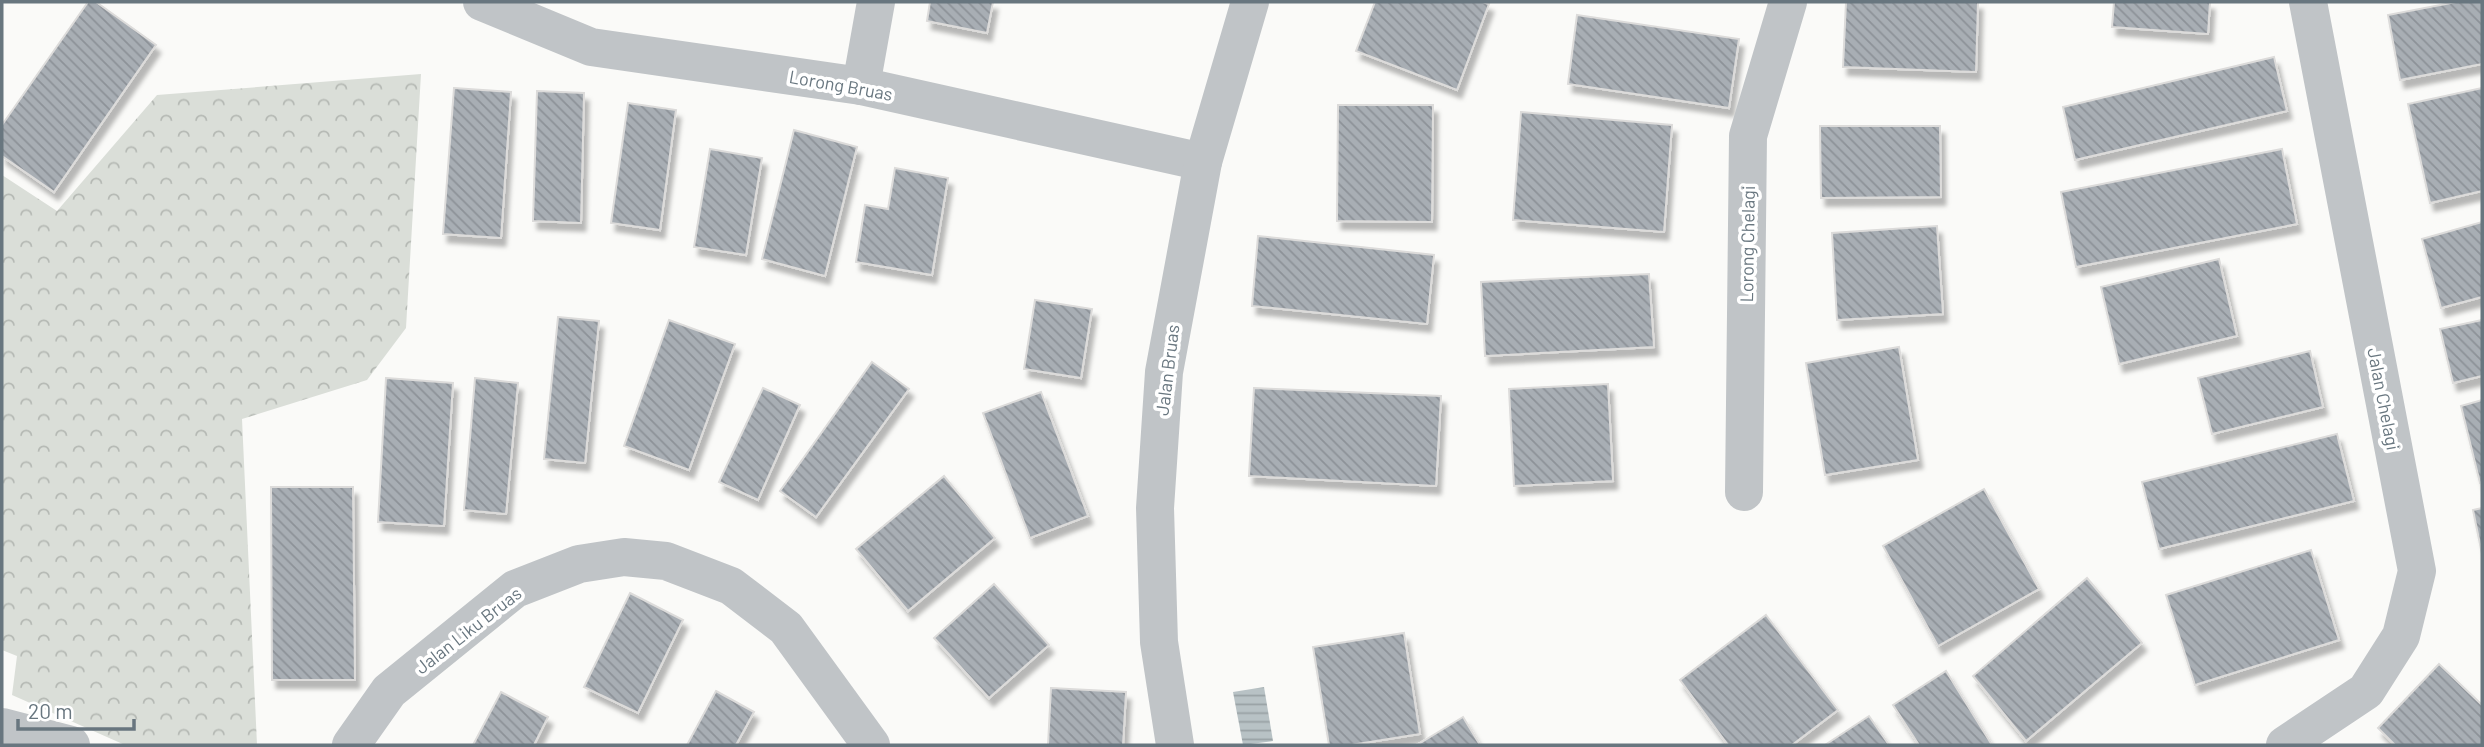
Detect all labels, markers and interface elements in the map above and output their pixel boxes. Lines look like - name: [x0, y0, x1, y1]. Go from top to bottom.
- street label: Lorong Bruas: [788, 65, 894, 105]
- street label: Lorong Chelagi: [1735, 185, 1759, 303]
- street label: Jalan Bruas: [1151, 323, 1183, 417]
- street label: Jalan Chelagi: [2363, 346, 2405, 452]
- street label: Jalan Liku Bruas: [411, 582, 525, 678]
- scale bar: [18, 688, 133, 732]
- text: 20 m: [28, 698, 73, 723]

